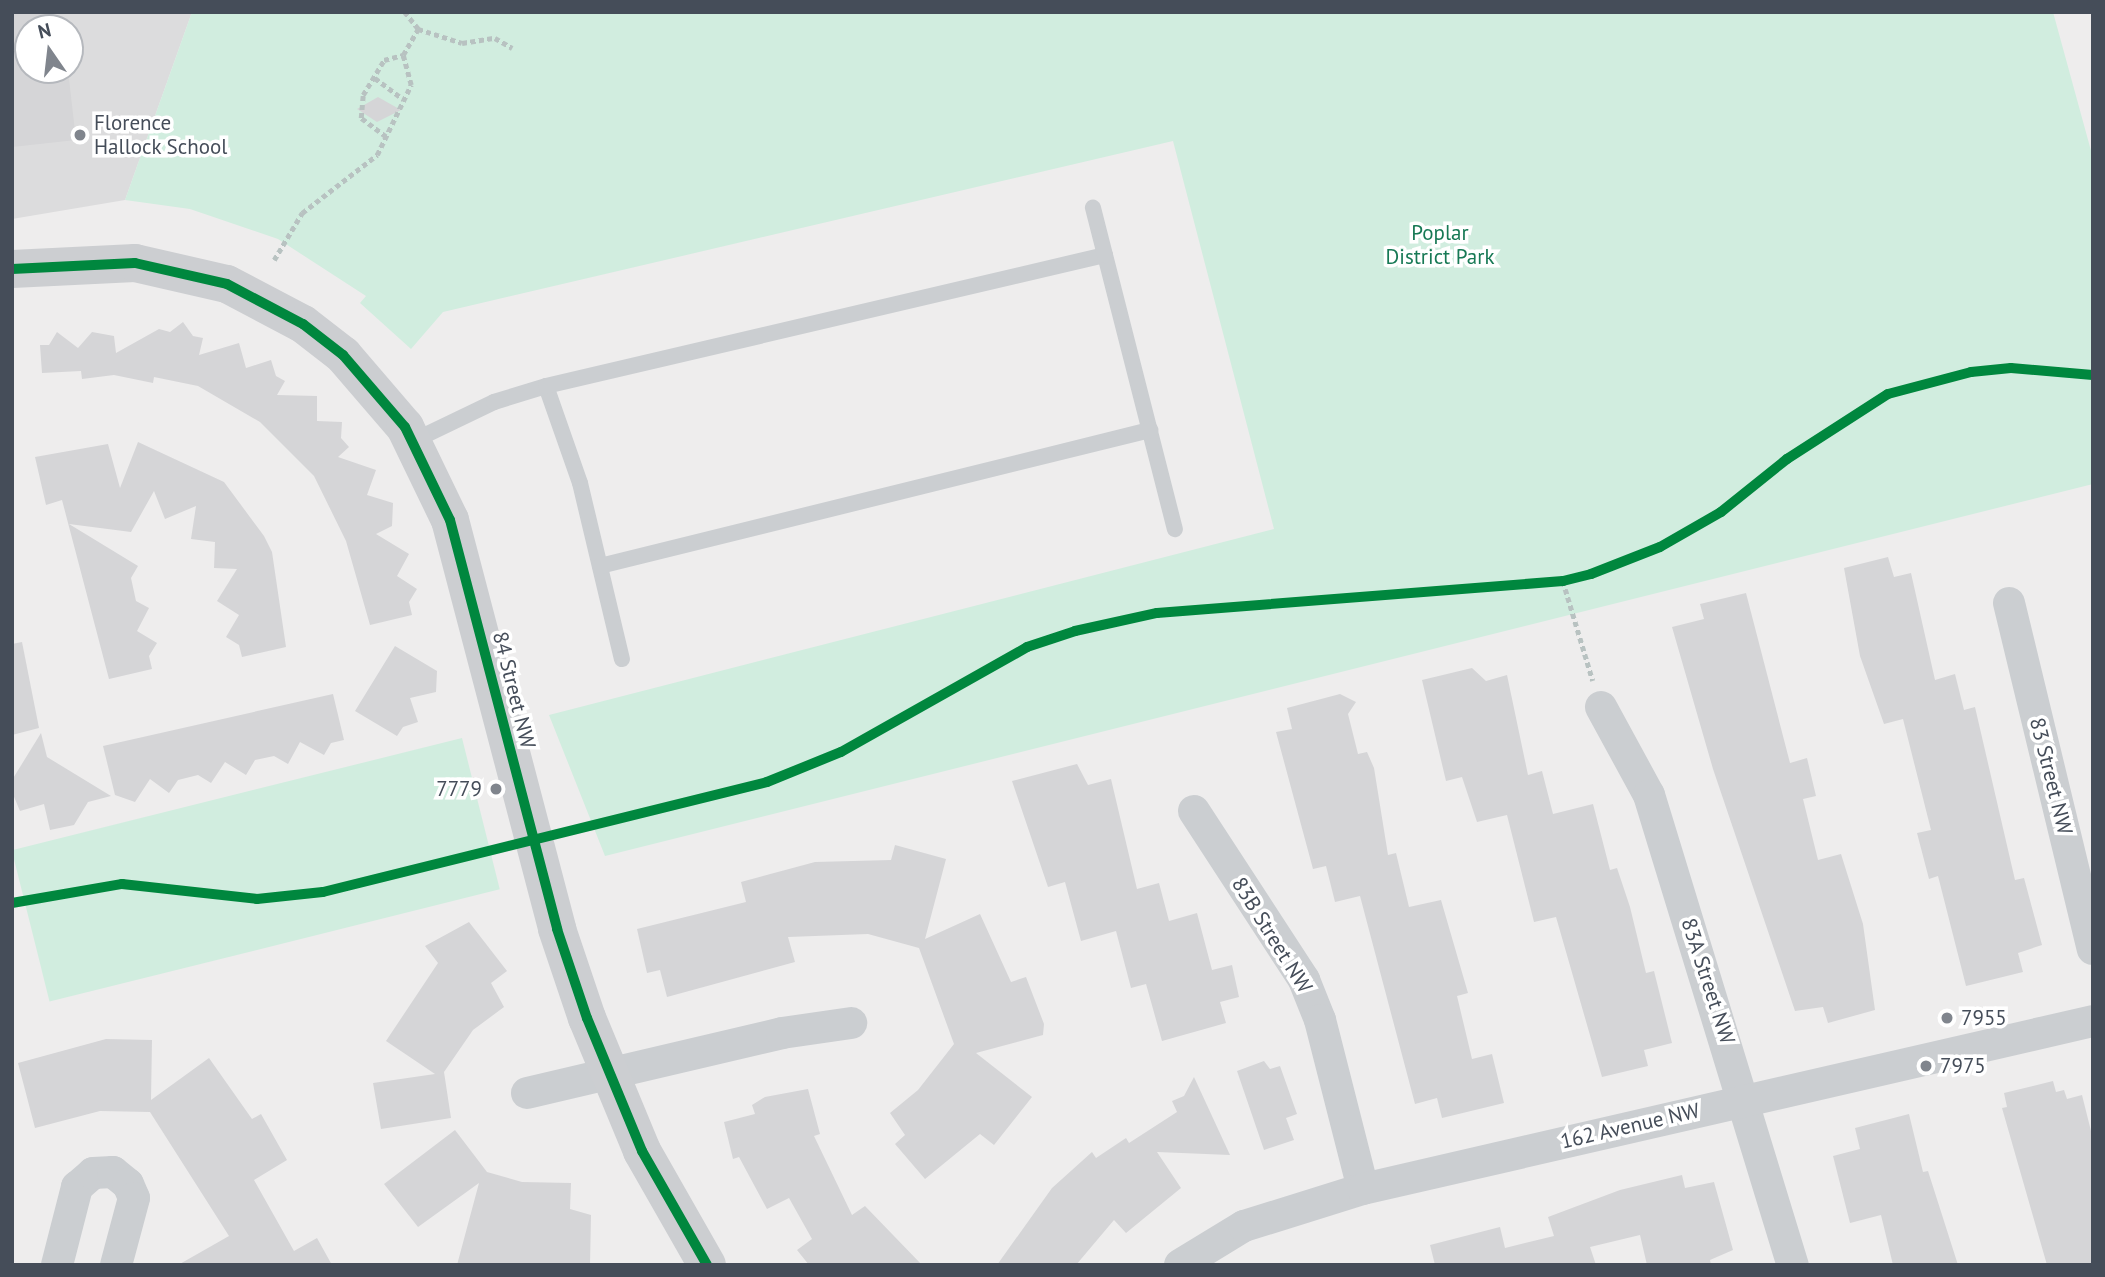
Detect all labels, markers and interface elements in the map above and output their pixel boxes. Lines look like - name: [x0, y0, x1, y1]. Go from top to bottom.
- north arrow: [14, 14, 84, 84]
- text: N: [35, 17, 53, 44]
- place label: Florence Hallock School: [94, 110, 228, 160]
- marker: Florence Hallock School: [72, 127, 88, 143]
- park label: Poplar District Park: [1386, 220, 1494, 270]
- street label: 84 Street NW: [487, 629, 541, 751]
- street label: 83 Street NW: [2024, 715, 2078, 837]
- place label: 7779: [436, 776, 482, 802]
- marker: 7779: [488, 781, 504, 797]
- street label: 83B Street NW: [1226, 873, 1318, 997]
- street label: 83A Street NW: [1676, 915, 1740, 1047]
- place label: 7955: [1961, 1005, 2007, 1031]
- marker: 7955: [1939, 1010, 1955, 1026]
- place label: 7975: [1940, 1053, 1986, 1079]
- marker: 7975: [1918, 1058, 1934, 1074]
- street label: 162 Avenue NW: [1558, 1098, 1702, 1154]

